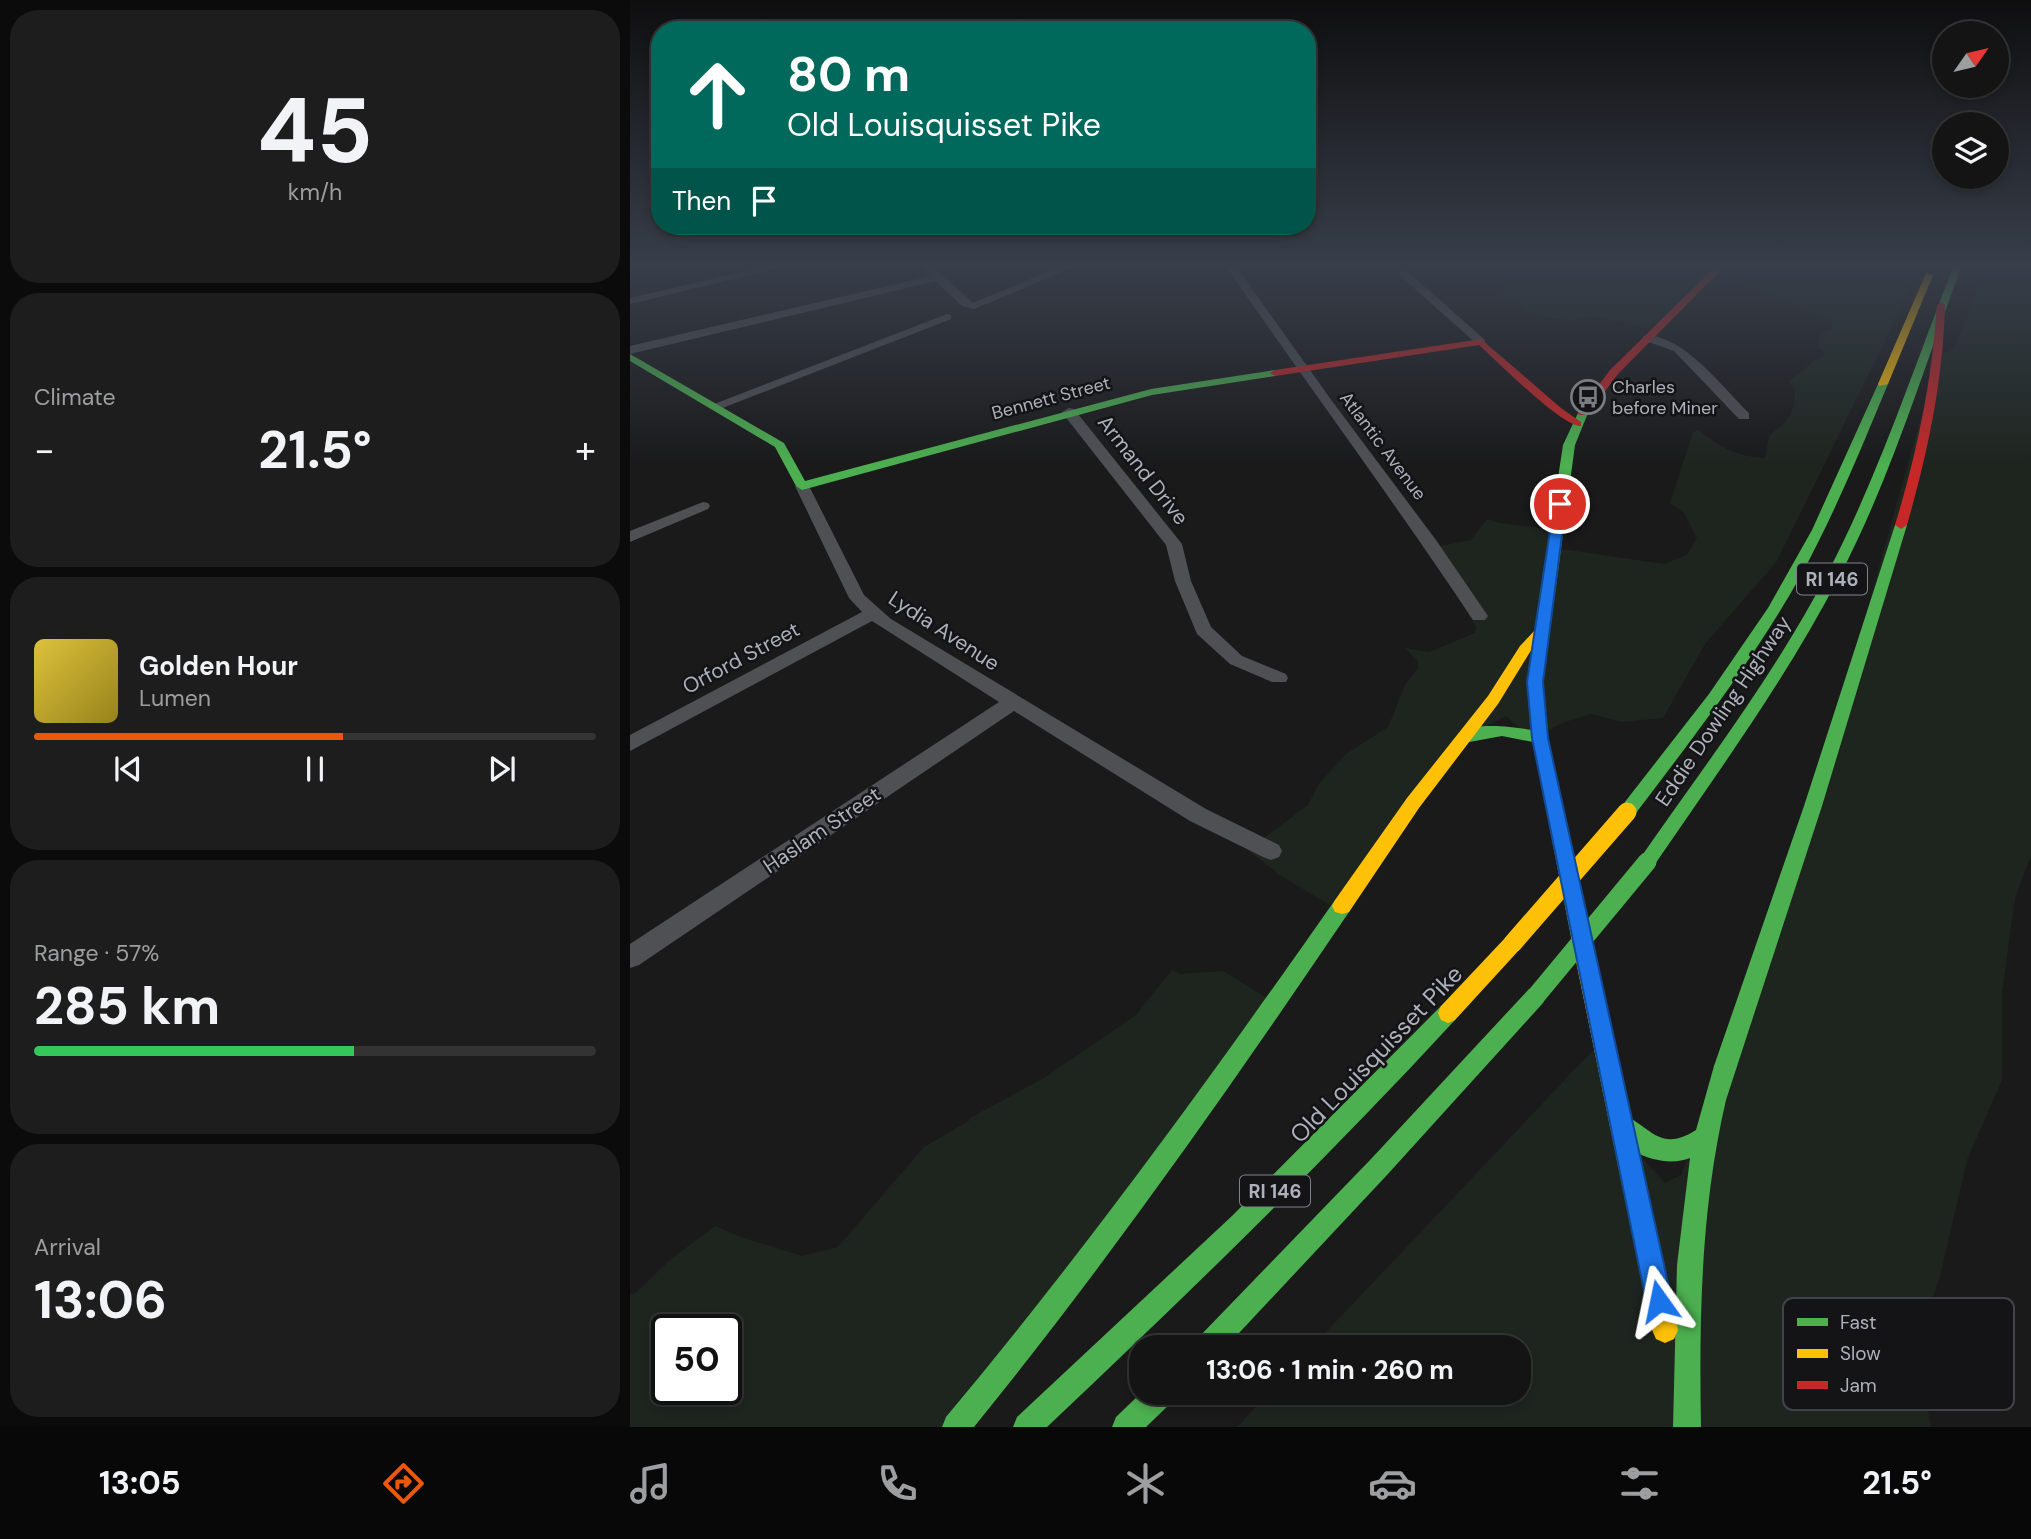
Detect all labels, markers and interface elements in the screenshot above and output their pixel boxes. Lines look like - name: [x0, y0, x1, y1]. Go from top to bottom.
- north arrow: [1932, 21, 2009, 98]
- map controls: [1932, 21, 2009, 189]
- text: 80 m: [787, 42, 910, 106]
- icon: ahead: [672, 49, 763, 140]
- text: 45: [257, 72, 373, 190]
- text: Old Louisquisset Pike: [787, 104, 1101, 146]
- button: layers: [1932, 112, 2009, 189]
- text: km/h: [288, 177, 342, 207]
- icon: arrive: [745, 182, 783, 220]
- text: Then: [672, 184, 731, 218]
- street label: Bennett Street: [989, 371, 1113, 425]
- place label: Charles before Miner: [1612, 375, 1718, 420]
- bus stop icon: Charles before Miner: [1569, 378, 1607, 416]
- text: Climate: [34, 382, 116, 412]
- street label: Atlantic Avenue: [1334, 387, 1432, 505]
- street label: Armand Drive: [1091, 409, 1195, 531]
- text: 21.5°: [258, 416, 372, 484]
- text: −: [34, 425, 55, 475]
- text: +: [575, 425, 596, 475]
- pin: [1530, 474, 1590, 534]
- icon: arrive: [1541, 485, 1579, 523]
- road number: RI 146: [1797, 564, 1867, 594]
- street label: Lydia Avenue: [883, 585, 1005, 677]
- street label: Eddie Dowling Highway: [1649, 610, 1797, 812]
- street label: Orford Street: [678, 615, 804, 701]
- text: Golden Hour: [139, 649, 298, 683]
- text: Lumen: [139, 683, 211, 713]
- icon: previous: [109, 750, 147, 788]
- icon: pause: [296, 750, 334, 788]
- icon: next: [483, 750, 521, 788]
- street label: Haslam Street: [758, 780, 886, 880]
- text: Range · 57%: [34, 938, 159, 968]
- street label: Old Louisquisset Pike: [1283, 959, 1469, 1149]
- text: 285 km: [34, 972, 220, 1040]
- road number: RI 146: [1240, 1176, 1310, 1206]
- text: Arrival: [34, 1232, 101, 1262]
- position arrow: [1622, 1264, 1696, 1338]
- text: 13:06: [34, 1266, 167, 1334]
- legend: [1783, 1298, 2014, 1410]
- text: Fast: [1840, 1310, 1876, 1335]
- speed limit sign: 50: [651, 1314, 742, 1405]
- text: Slow: [1840, 1341, 1881, 1366]
- text: 13:06 · 1 min · 260 m: [1206, 1353, 1454, 1387]
- text: Jam: [1840, 1373, 1877, 1398]
- icon: directions: [379, 1459, 428, 1508]
- icon: music: [626, 1459, 675, 1508]
- icon: phone: [873, 1459, 922, 1508]
- icon: climate: [1121, 1459, 1170, 1508]
- icon: car: [1368, 1459, 1417, 1508]
- icon: filters: [1615, 1459, 1664, 1508]
- text: 13:05: [99, 1462, 181, 1504]
- text: 21.5°: [1862, 1462, 1932, 1504]

